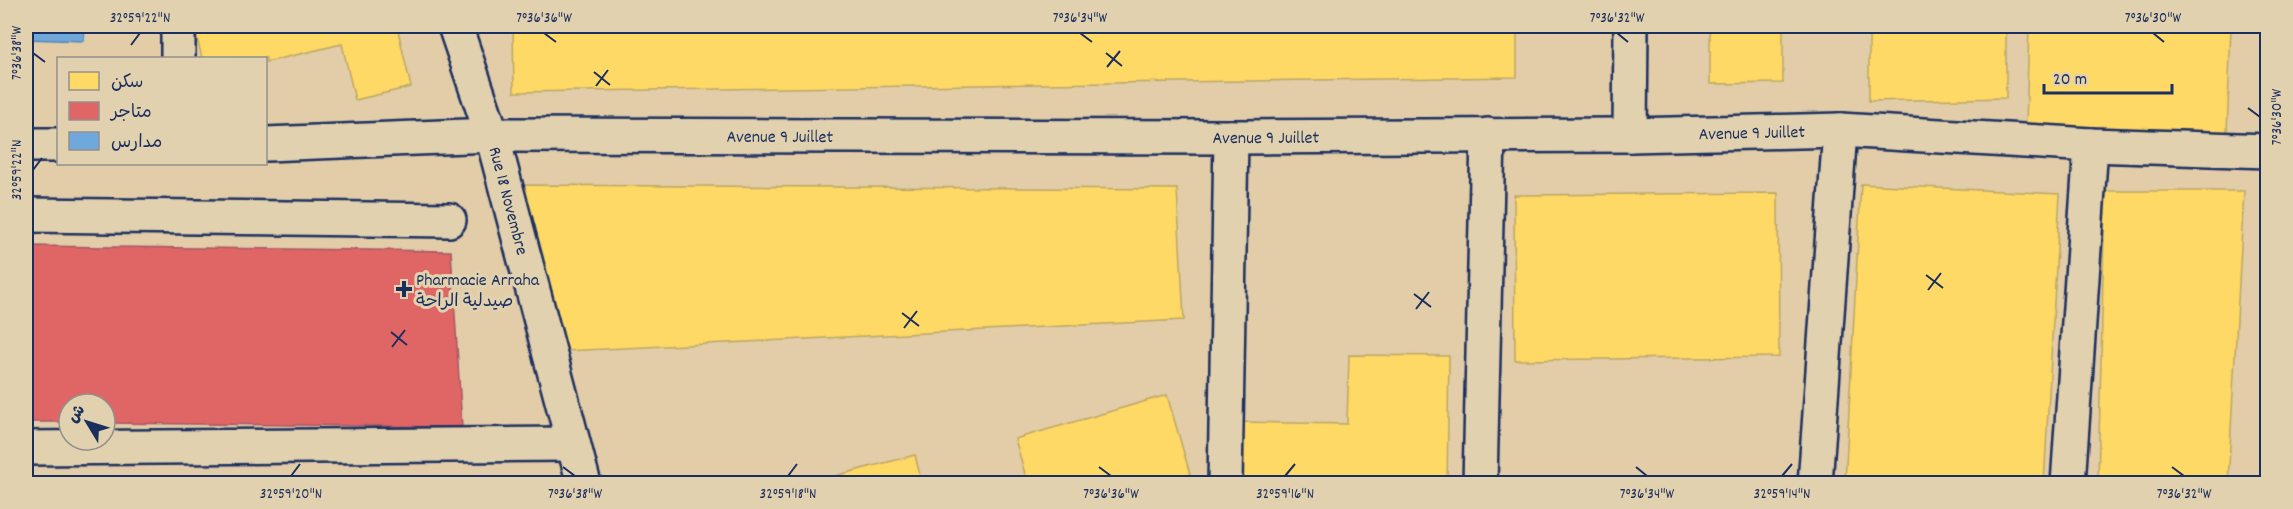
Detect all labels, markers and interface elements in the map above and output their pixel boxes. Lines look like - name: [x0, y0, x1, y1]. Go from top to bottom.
- text: 32°59'22"N: [110, 8, 170, 30]
- text: 7°36'36"W: [516, 8, 572, 30]
- text: 7°36'34"W: [1053, 8, 1108, 30]
- text: 7°36'32"W: [1590, 8, 1645, 30]
- text: 7°36'30"W: [2125, 8, 2182, 30]
- text: 7°36'38"W: [7, 26, 29, 80]
- legend: [57, 57, 267, 165]
- scale bar: [2044, 57, 2172, 95]
- text: 20 m: [2053, 68, 2087, 93]
- text: سكن: [111, 71, 143, 96]
- text: 7°36'30"W: [2267, 88, 2289, 145]
- text: متاجر: [109, 101, 152, 126]
- street label: Avenue 9 Juillet: [1698, 121, 1806, 148]
- street label: Avenue 9 Juillet: [726, 126, 833, 151]
- street label: Avenue 9 Juillet: [1212, 127, 1320, 152]
- text: مدارس: [111, 131, 162, 156]
- text: 32°59'22"N: [7, 140, 29, 200]
- street label: Rue 18 Novembre: [481, 144, 533, 258]
- place label: Pharmacie Arraha صيدلية الراحة: [416, 269, 540, 315]
- marker: Pharmacie Arraha صيدلية الراحة: [397, 282, 411, 296]
- north arrow: [57, 392, 117, 452]
- text: ش: [63, 400, 92, 428]
- text: 32°59'20"N: [260, 484, 322, 506]
- text: 7°36'38"W: [548, 484, 602, 506]
- text: 32°59'18"N: [760, 484, 816, 506]
- text: 7°36'36"W: [1083, 484, 1139, 506]
- text: 32°59'16"N: [1256, 484, 1314, 506]
- text: 7°36'34"W: [1620, 484, 1675, 506]
- text: 32°59'14"N: [1753, 484, 1811, 506]
- text: 7°36'32"W: [2157, 484, 2212, 506]

